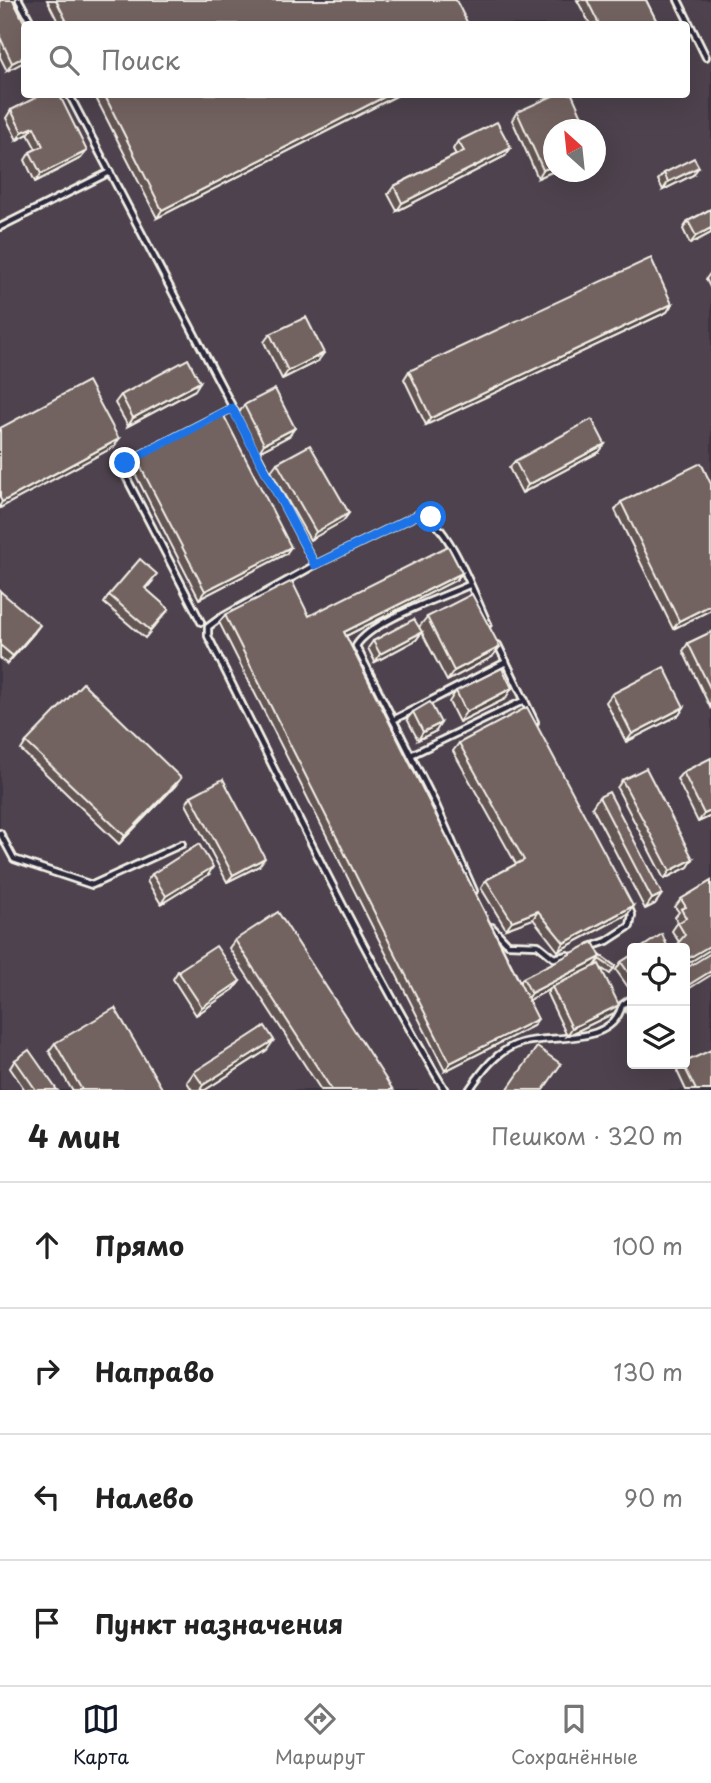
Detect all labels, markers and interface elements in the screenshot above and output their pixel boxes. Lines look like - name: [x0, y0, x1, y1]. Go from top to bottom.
- search box: [21, 21, 690, 98]
- text: Поиск: [101, 40, 180, 79]
- icon: search: [45, 41, 83, 79]
- north arrow: [543, 119, 606, 182]
- route end: [109, 447, 140, 478]
- route start: [415, 501, 446, 532]
- map controls: [627, 943, 690, 1069]
- button: locate: [627, 943, 690, 1006]
- button: layers: [627, 1006, 690, 1069]
- text: 4 мин: [28, 1113, 121, 1158]
- text: Пешком · 320 m: [491, 1118, 683, 1153]
- icon: ahead: [28, 1226, 66, 1264]
- text: Прямо: [95, 1226, 184, 1265]
- text: 100 m: [613, 1228, 683, 1263]
- icon: right: [28, 1352, 66, 1390]
- text: Направо: [95, 1352, 214, 1391]
- text: 130 m: [613, 1354, 683, 1389]
- icon: left: [28, 1478, 66, 1516]
- text: Налево: [95, 1478, 193, 1517]
- text: 90 m: [624, 1480, 683, 1515]
- icon: arrive: [28, 1604, 66, 1642]
- text: Пункт назначения: [95, 1604, 343, 1643]
- tab: Карта: [73, 1700, 129, 1770]
- tab: Маршрут: [275, 1700, 365, 1770]
- tab: Сохранённые: [511, 1700, 638, 1770]

